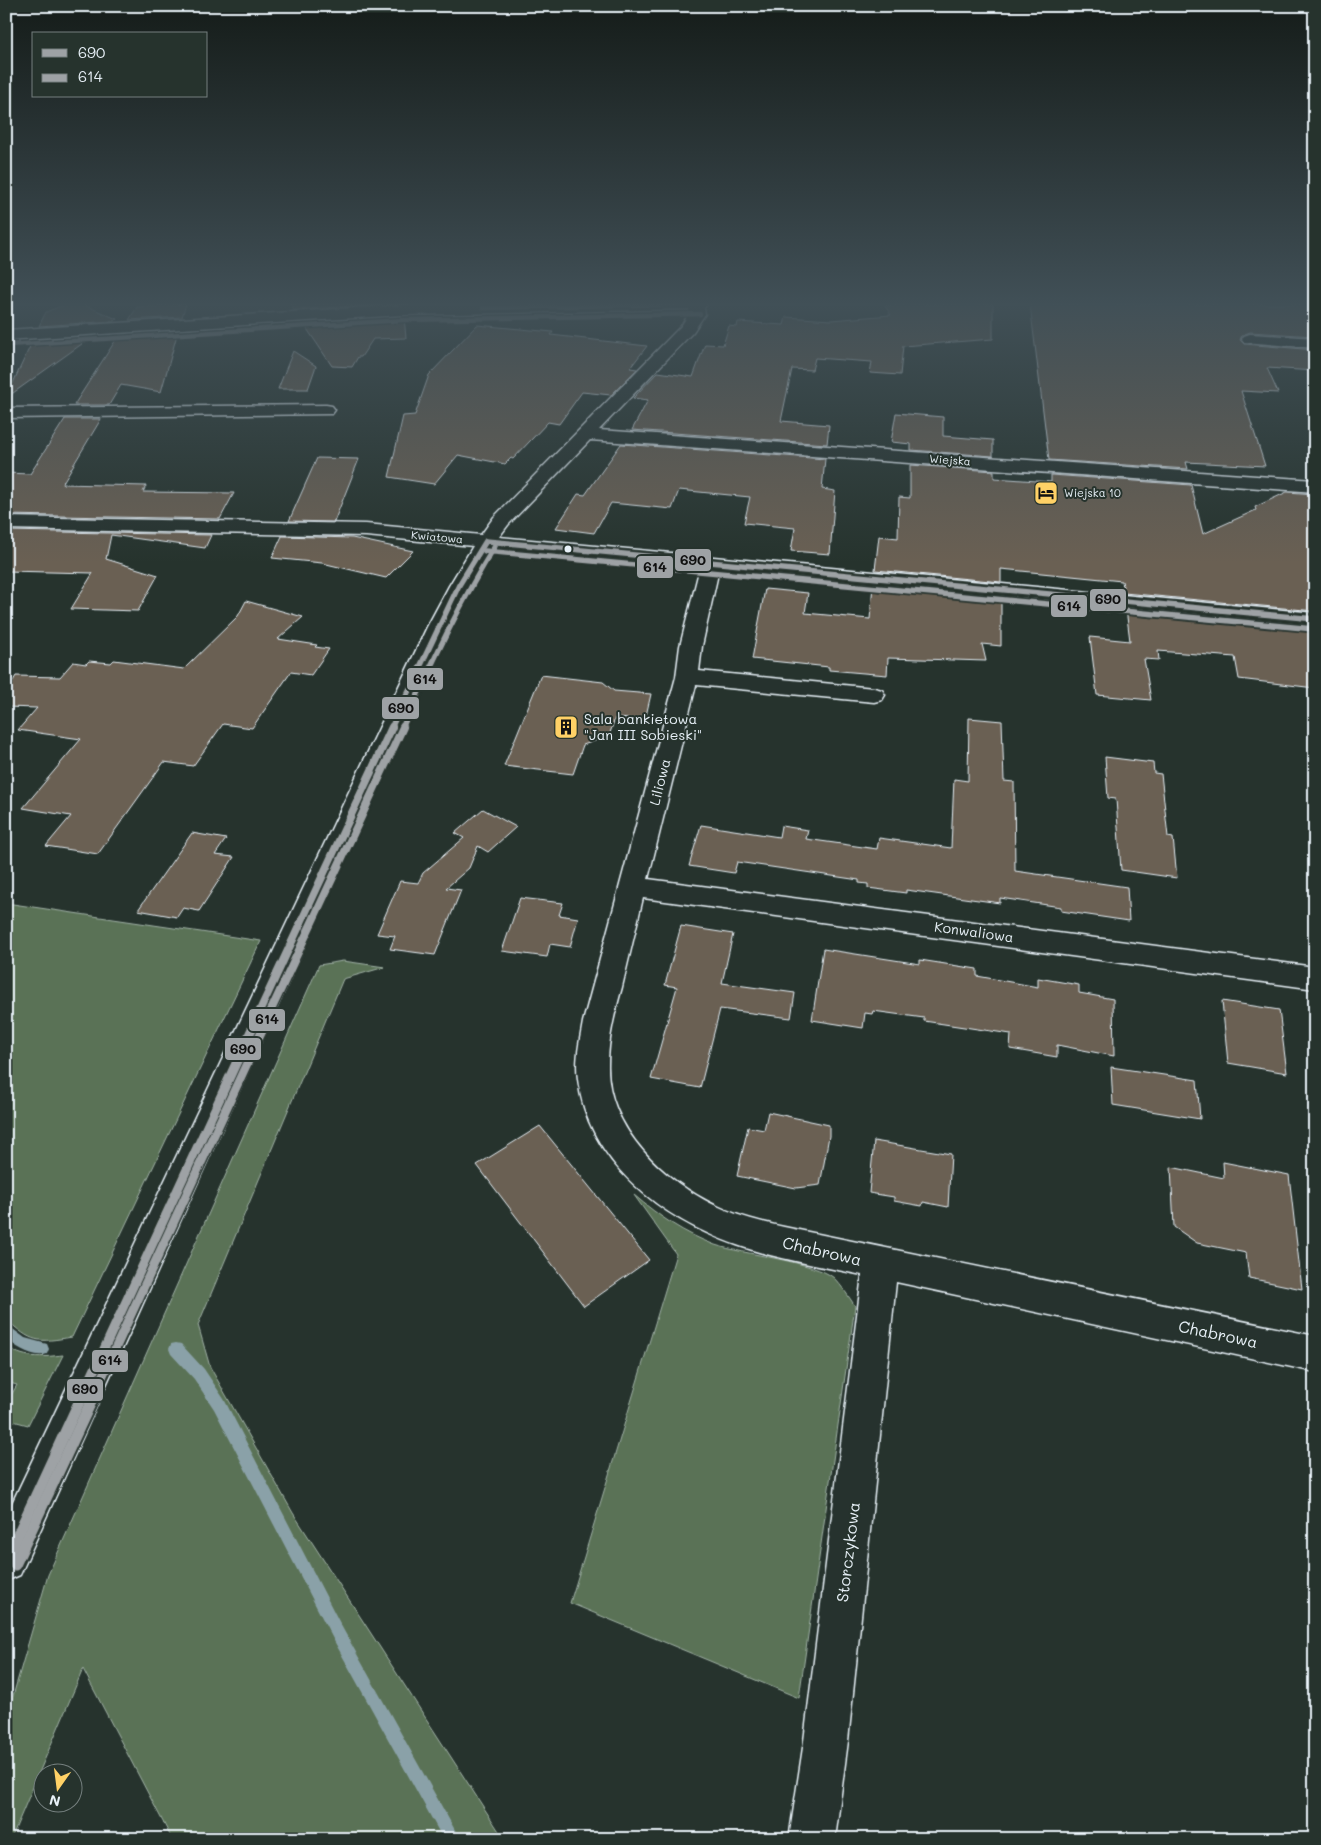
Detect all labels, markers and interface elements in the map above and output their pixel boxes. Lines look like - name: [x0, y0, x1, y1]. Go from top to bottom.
- legend: [32, 32, 208, 98]
- text: 690: [78, 42, 105, 62]
- text: 614: [78, 66, 103, 86]
- street label: Wiejska: [929, 451, 971, 468]
- hotel icon: Wiejska 10: [1033, 480, 1059, 506]
- place label: Wiejska 10: [1064, 485, 1121, 500]
- street label: Kwiatowa: [410, 527, 464, 546]
- unlabelled marker: [563, 544, 573, 554]
- line badge: 690: [674, 548, 712, 572]
- text: 690: [680, 550, 706, 569]
- line badge: 614: [636, 555, 674, 579]
- text: 614: [643, 557, 667, 576]
- line badge: 690: [1089, 588, 1127, 612]
- text: 690: [1095, 589, 1121, 608]
- line badge: 614: [1050, 594, 1088, 618]
- text: 614: [1057, 596, 1081, 615]
- line badge: 614: [406, 667, 444, 691]
- text: 614: [413, 669, 437, 688]
- line badge: 690: [381, 696, 420, 720]
- text: 690: [388, 698, 414, 717]
- place label: Sala bankietowa "Jan III Sobieski": [584, 709, 702, 744]
- building icon: Sala bankietowa "Jan III Sobieski": [553, 714, 579, 740]
- street label: Liliowa: [645, 757, 674, 807]
- street label: Konwaliowa: [933, 917, 1015, 946]
- line badge: 614: [248, 1008, 286, 1032]
- text: 614: [255, 1009, 279, 1028]
- line badge: 690: [224, 1037, 262, 1061]
- text: 690: [230, 1039, 256, 1058]
- street label: Chabrowa: [781, 1231, 864, 1270]
- street label: Chabrowa: [1177, 1315, 1260, 1352]
- line badge: 614: [91, 1349, 129, 1373]
- text: 614: [98, 1350, 122, 1369]
- line badge: 690: [66, 1378, 104, 1402]
- text: 690: [72, 1379, 98, 1398]
- street label: Storczykowa: [831, 1501, 864, 1603]
- north arrow: [32, 1762, 82, 1812]
- text: N: [47, 1791, 62, 1812]

